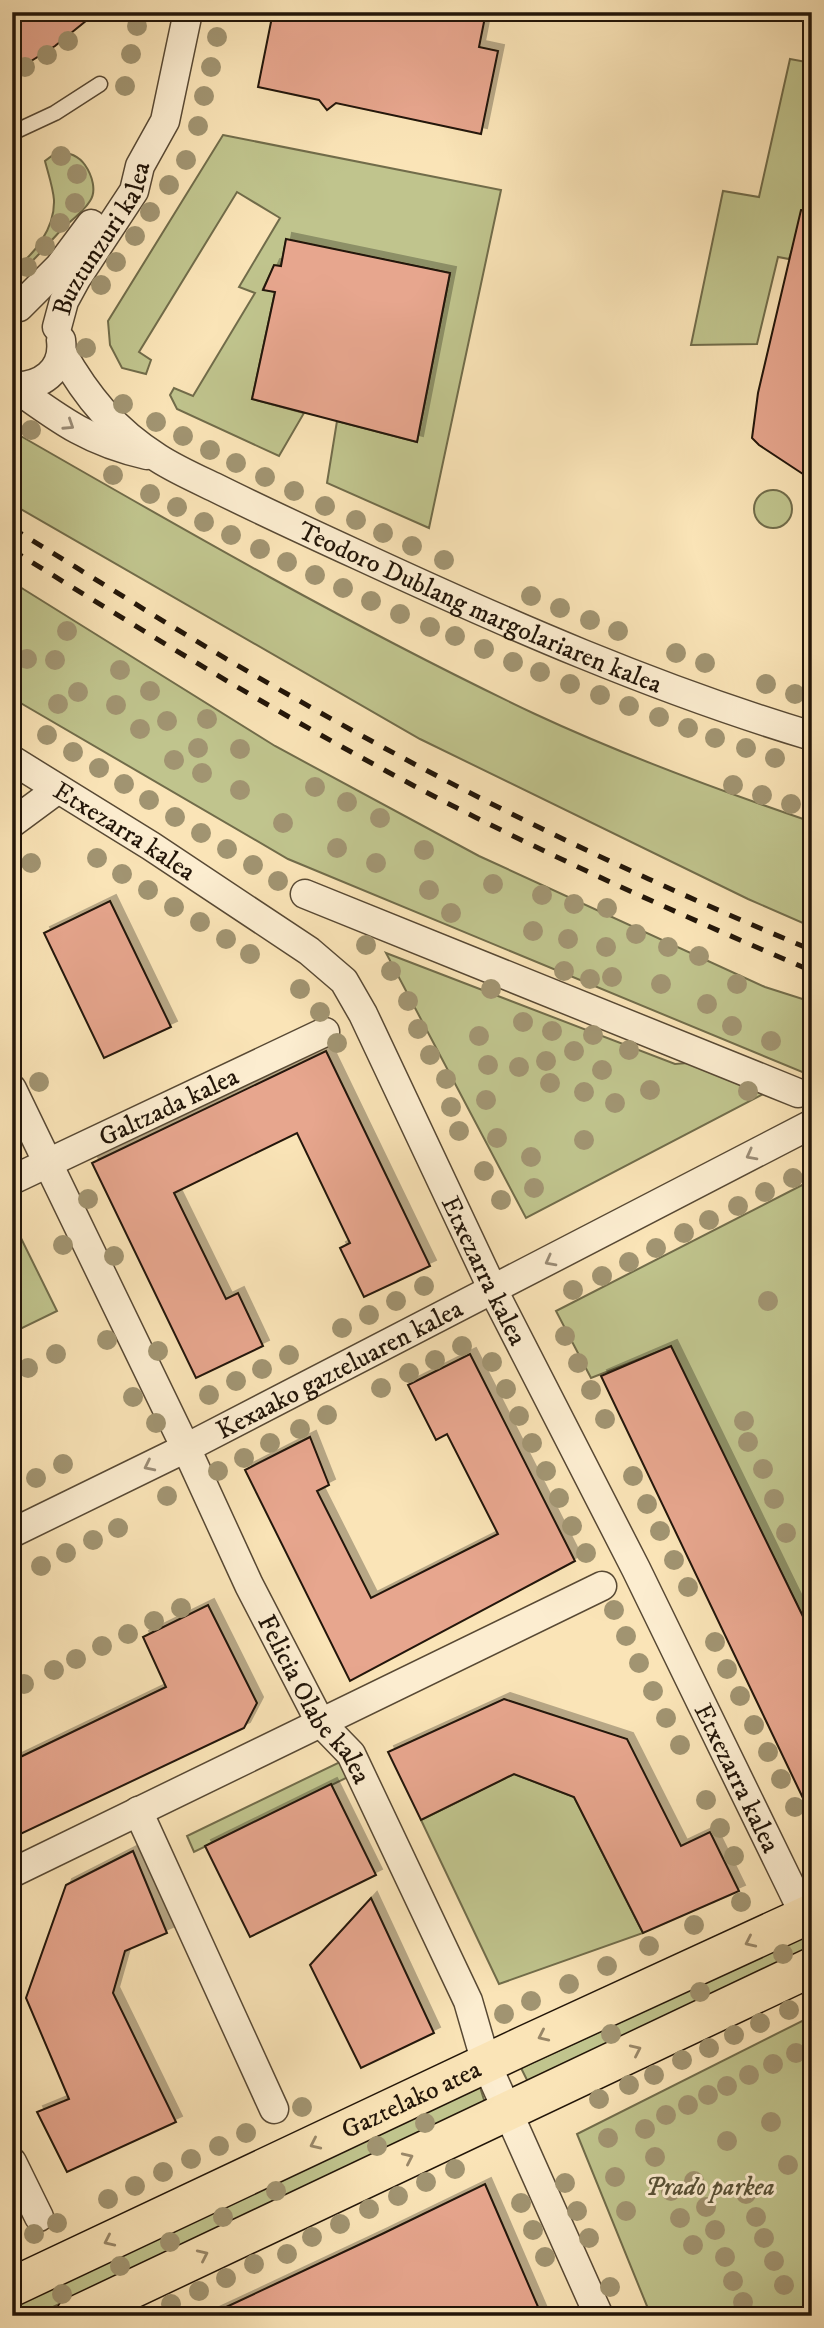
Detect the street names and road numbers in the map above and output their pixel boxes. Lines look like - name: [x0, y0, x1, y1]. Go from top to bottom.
- street label: Buztunzuri kalea: [46, 159, 158, 319]
- street label: Teodoro Dublang margolariaren kalea: [292, 515, 666, 702]
- street label: Etxezarra kalea: [47, 775, 201, 889]
- street label: Galtzada kalea: [94, 1060, 244, 1155]
- street label: Etxezarra kalea: [433, 1191, 534, 1351]
- street label: Kexaako gazteluaren kalea: [211, 1293, 469, 1448]
- street label: Felicia Olabe kalea: [249, 1609, 378, 1789]
- street label: Etxezarra kalea: [686, 1698, 787, 1858]
- street label: Gaztelako atea: [336, 2053, 487, 2147]

